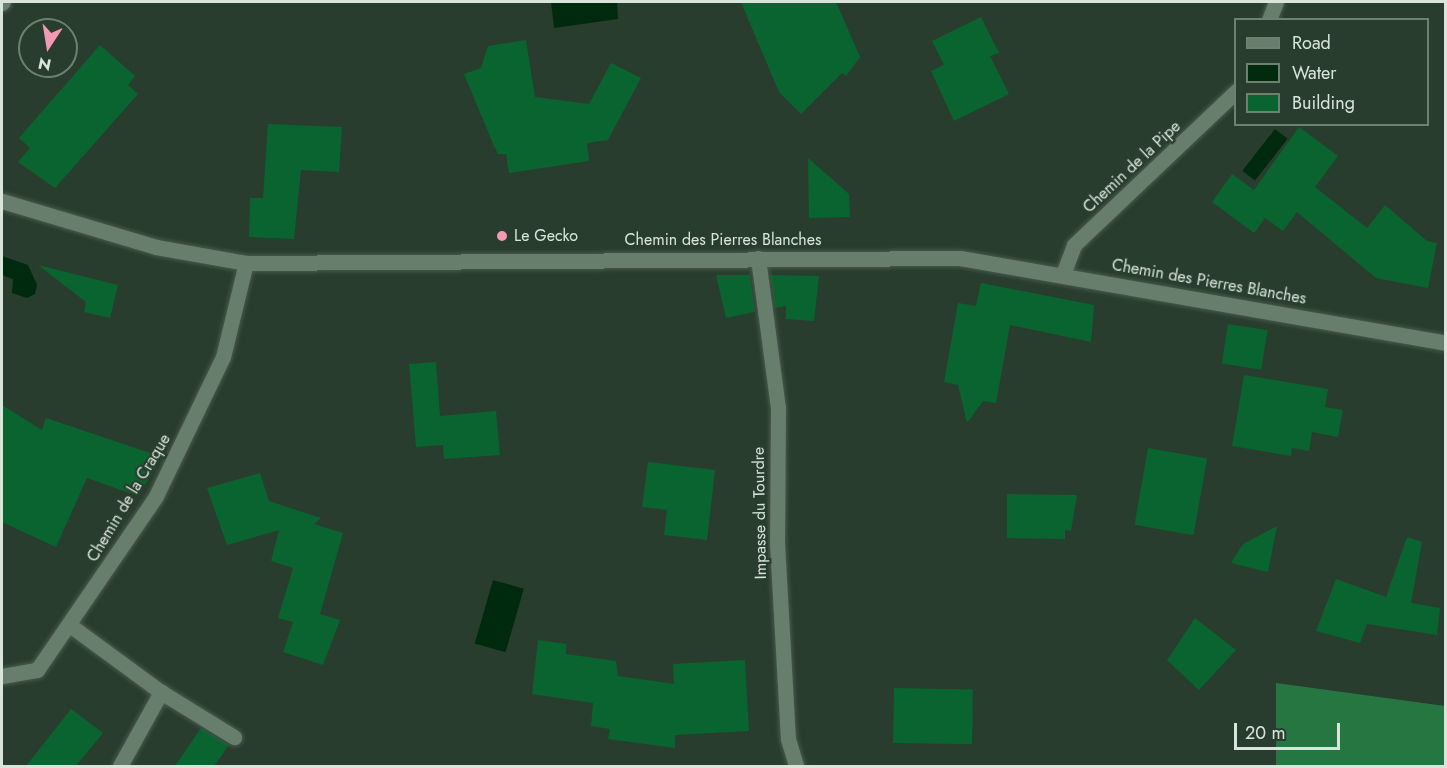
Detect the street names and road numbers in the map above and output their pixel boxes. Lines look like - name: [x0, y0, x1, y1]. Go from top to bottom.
- street label: Chemin de la Pipe: [1079, 117, 1185, 217]
- street label: Chemin des Pierres Blanches: [625, 230, 821, 250]
- street label: Chemin des Pierres Blanches: [1110, 255, 1308, 309]
- street label: Chemin de la Craque: [83, 431, 175, 565]
- street label: Impasse du Tourdre: [749, 447, 771, 579]

